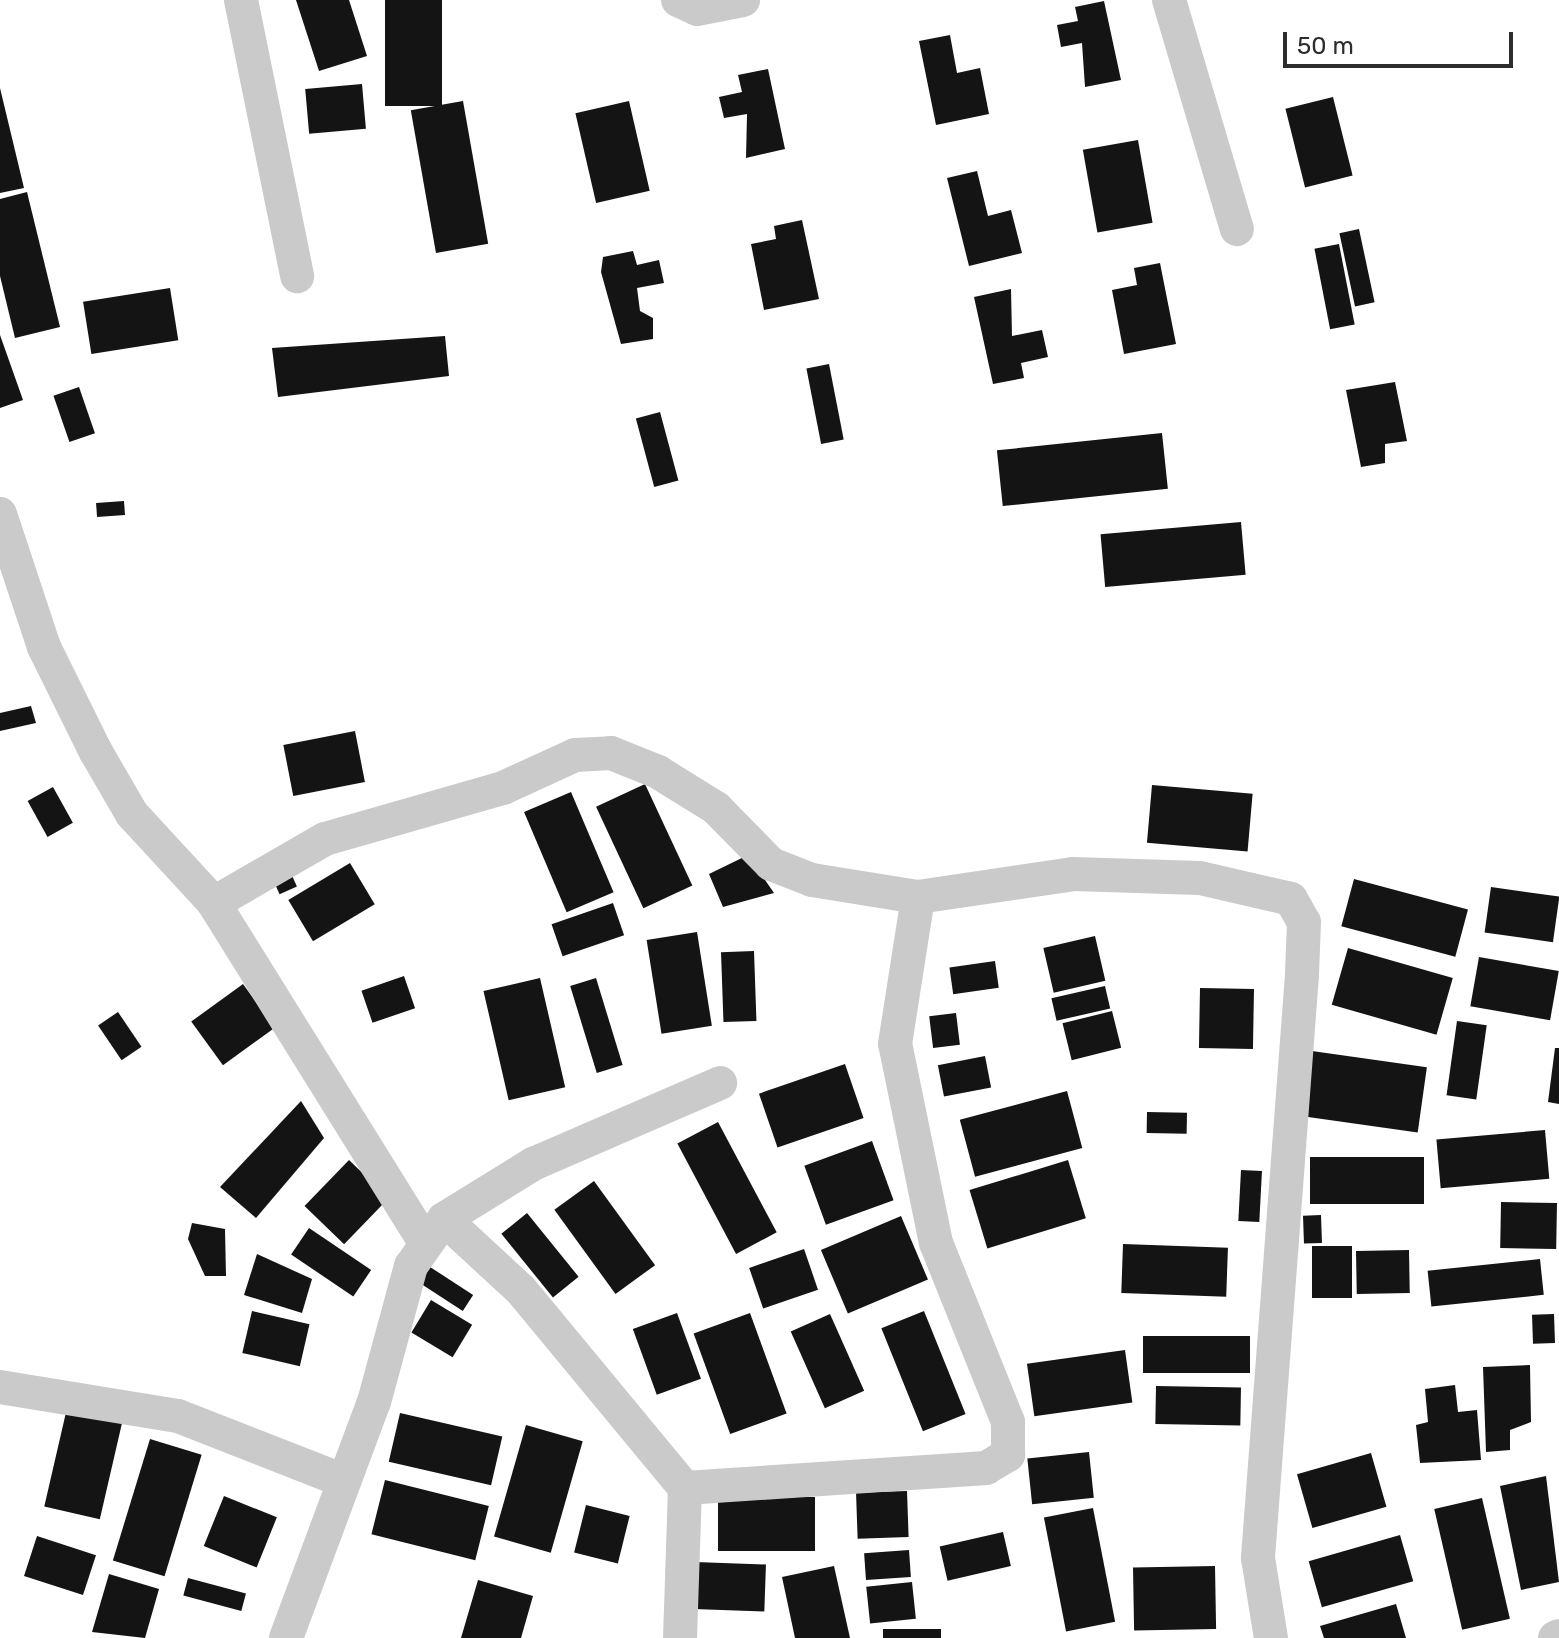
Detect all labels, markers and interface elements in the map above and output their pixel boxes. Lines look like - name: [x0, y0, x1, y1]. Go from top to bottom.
- scale bar: [1287, 16, 1517, 66]
- text: 50 m: [1297, 32, 1354, 60]

